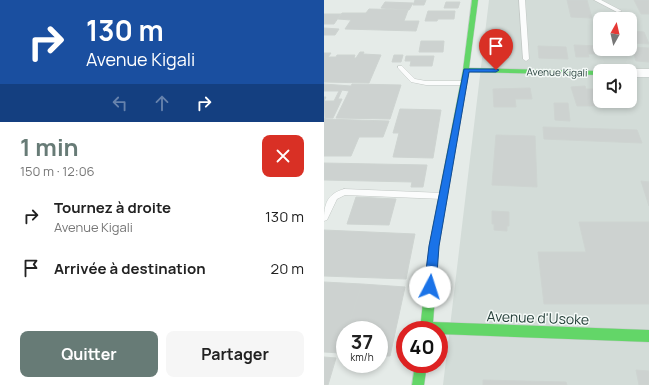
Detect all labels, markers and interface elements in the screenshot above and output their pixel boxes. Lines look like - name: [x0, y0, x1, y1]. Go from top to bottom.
- text: 130 m: [86, 11, 164, 49]
- north arrow: [593, 12, 637, 56]
- map controls: [593, 12, 637, 108]
- icon: right: [20, 16, 72, 68]
- pin: [479, 29, 513, 70]
- icon: arrive: [485, 35, 507, 57]
- text: Avenue Kigali: [86, 47, 195, 71]
- street label: Avenue Kigali: [527, 64, 587, 80]
- button: sound: [593, 64, 637, 108]
- icon: left: [109, 92, 131, 114]
- icon: ahead: [151, 92, 173, 114]
- icon: right: [193, 92, 215, 114]
- text: 1 min: [20, 130, 79, 163]
- button: close: [262, 135, 304, 177]
- text: 150 m · 12:06: [20, 162, 95, 180]
- text: Tournez à droite: [54, 197, 171, 218]
- icon: right: [20, 205, 42, 227]
- text: 130 m: [265, 206, 304, 227]
- text: Avenue Kigali: [54, 218, 133, 236]
- icon: arrive: [20, 257, 42, 279]
- text: Arrivée à destination: [54, 258, 206, 279]
- text: 20 m: [271, 258, 304, 279]
- position arrow: [409, 266, 451, 308]
- street label: Avenue d'Usoke: [486, 306, 590, 329]
- speed limit sign: 40: [396, 321, 448, 373]
- text: 37: [351, 328, 373, 355]
- button: Quitter: [20, 331, 158, 377]
- button: Partager: [166, 331, 304, 377]
- text: km/h: [350, 350, 374, 364]

